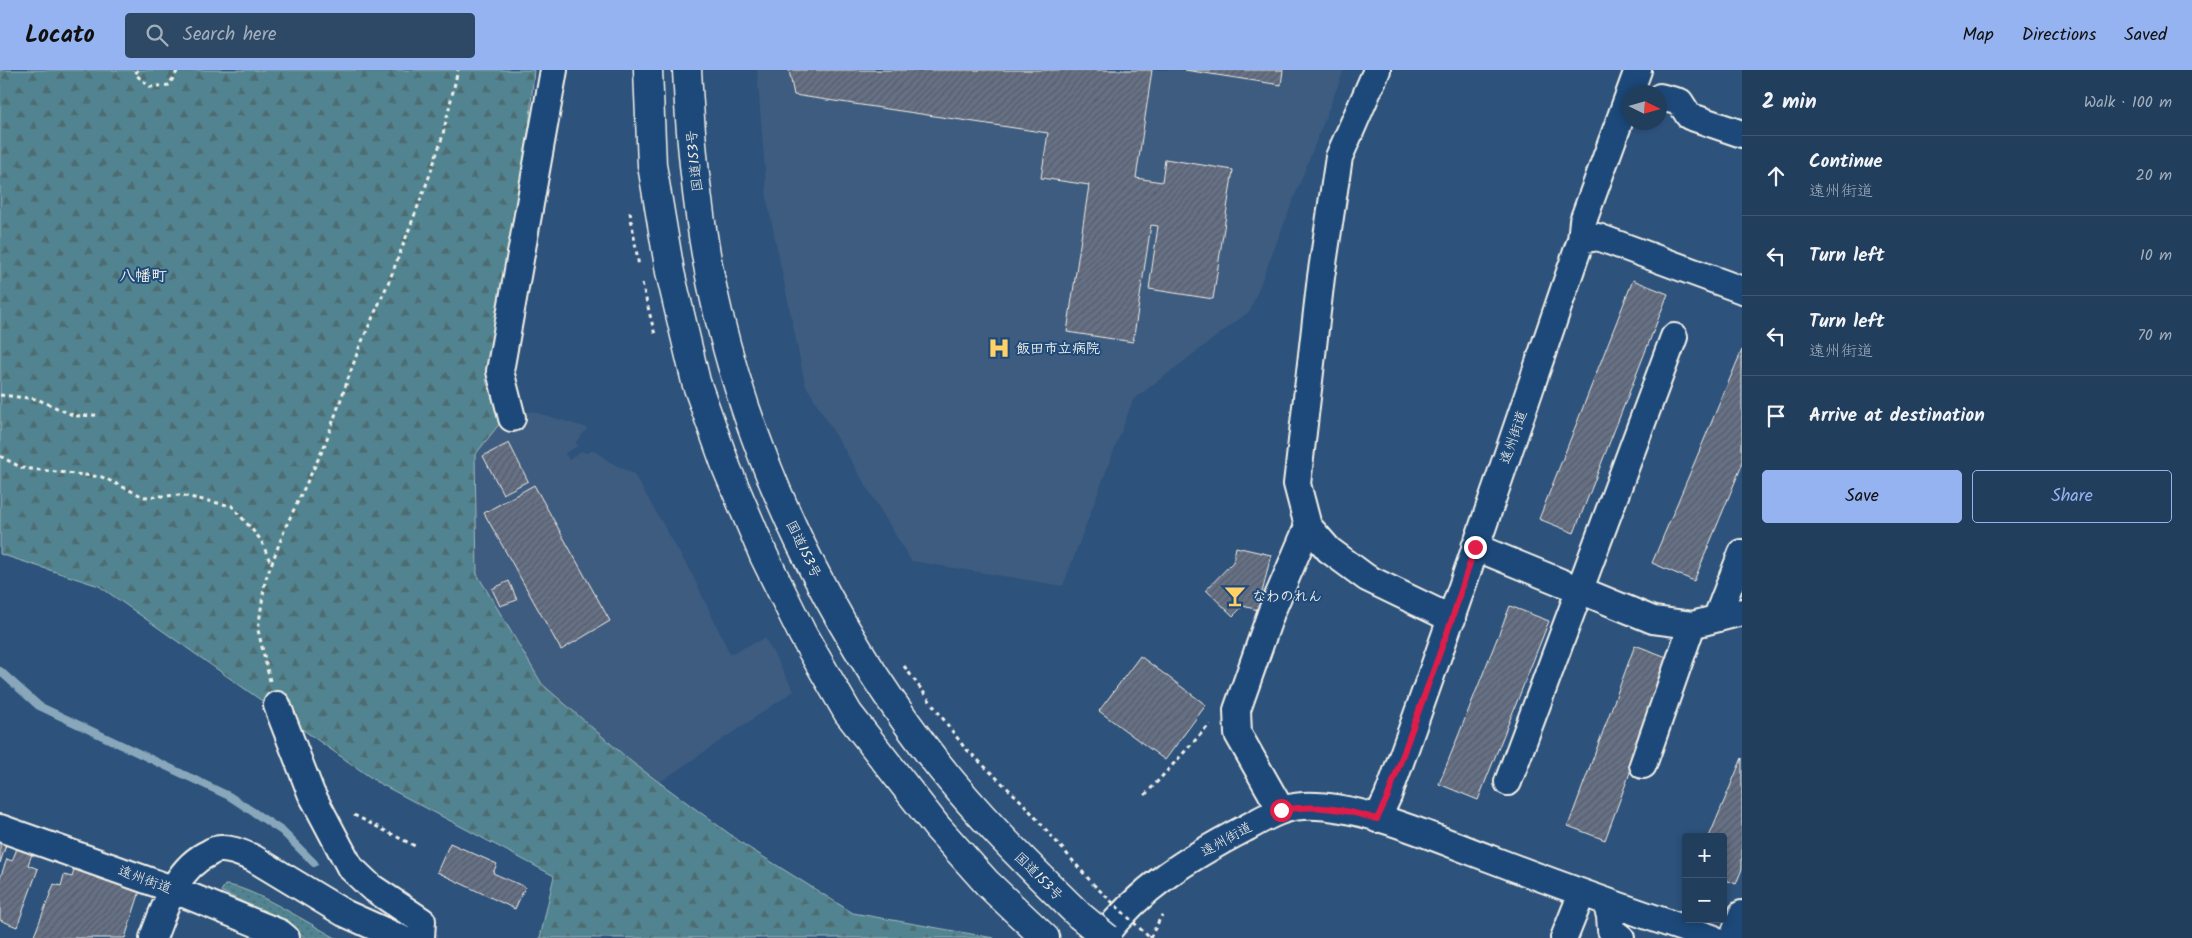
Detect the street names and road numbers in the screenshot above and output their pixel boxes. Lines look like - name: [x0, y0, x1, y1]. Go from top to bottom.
- street label: 国道153号: [681, 129, 709, 193]
- street label: 遠州街道: [1494, 407, 1533, 467]
- street label: 国道153号: [780, 517, 827, 582]
- street label: 遠州街道: [1197, 817, 1256, 863]
- street label: 国道153号: [1009, 847, 1068, 906]
- street label: 遠州街道: [115, 860, 175, 900]

